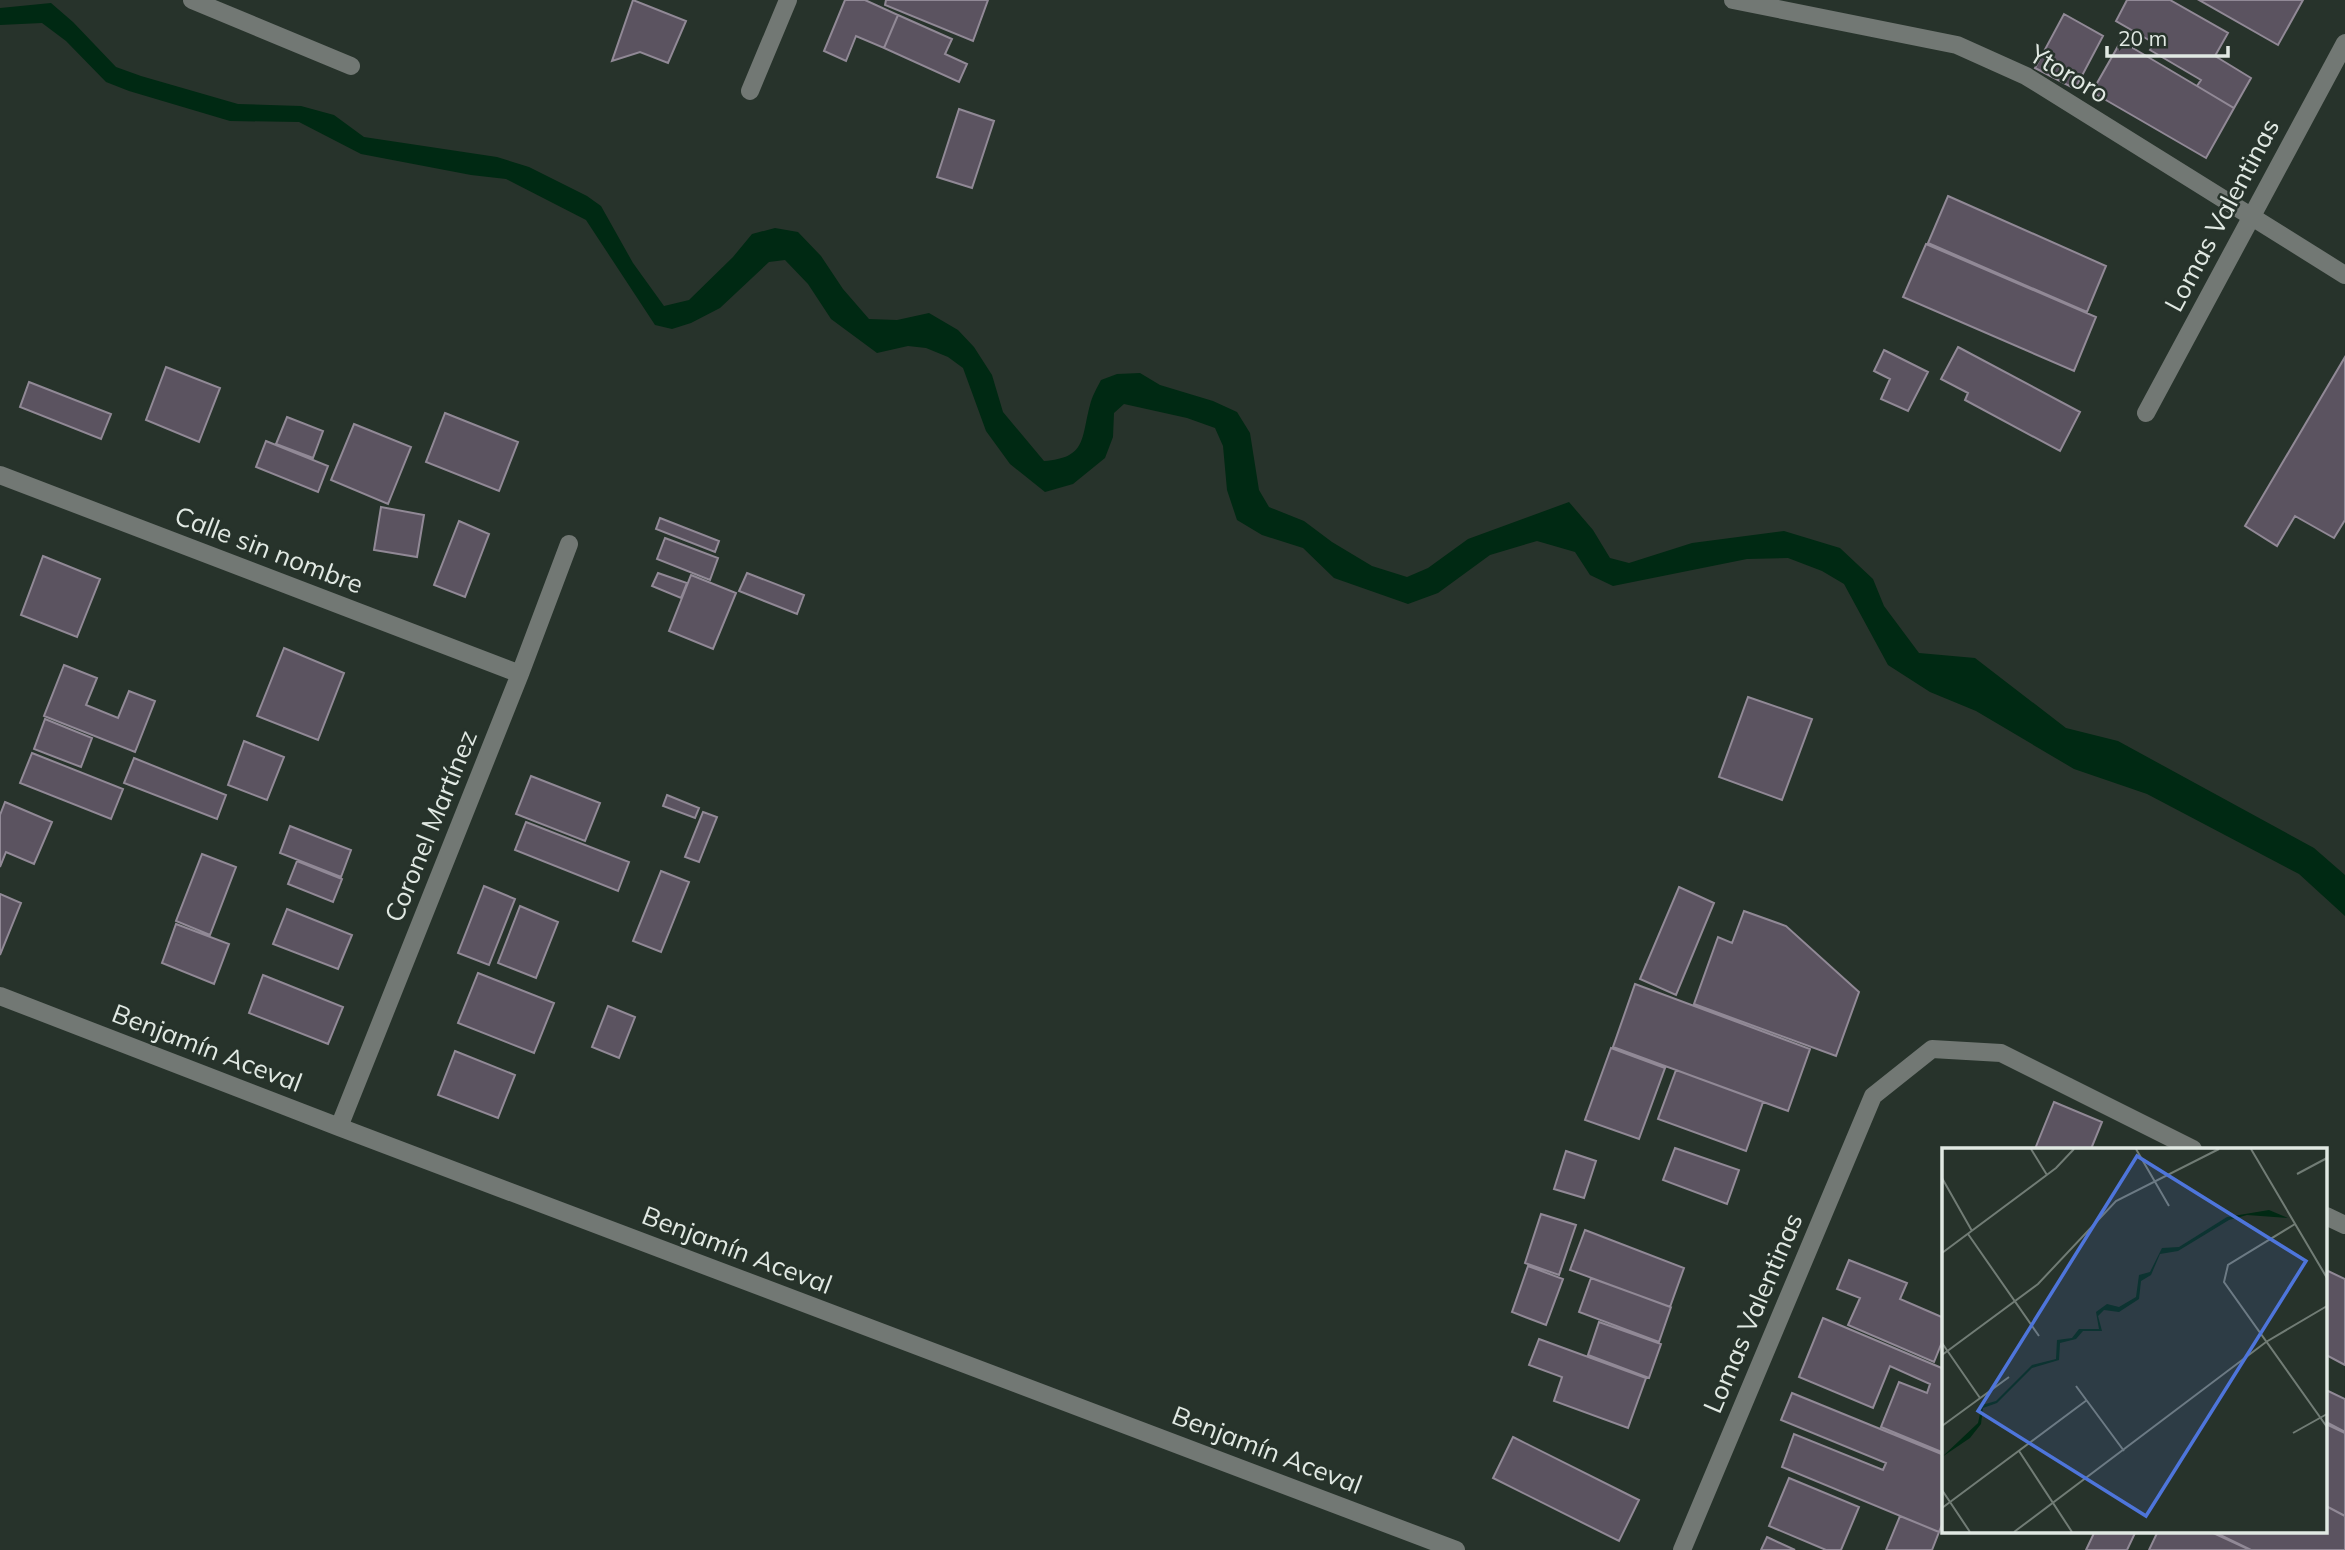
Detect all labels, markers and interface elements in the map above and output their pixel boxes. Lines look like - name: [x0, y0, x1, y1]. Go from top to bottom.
- scale bar: [2107, 14, 2228, 58]
- text: 20 m: [2118, 25, 2167, 51]
- street label: Ytororo: [2023, 37, 2115, 110]
- street label: Lomas Valentinas: [2157, 113, 2286, 317]
- street label: Calle sin nombre: [170, 498, 368, 601]
- street label: Coronel Martínez: [377, 725, 484, 927]
- street label: Benjamín Aceval: [108, 996, 307, 1099]
- inset map: [1942, 1148, 2328, 1532]
- street label: Benjamín Aceval: [638, 1198, 837, 1301]
- street label: Lomas Valentinas: [1696, 1208, 1810, 1418]
- street label: Benjamín Aceval: [1168, 1398, 1367, 1501]

